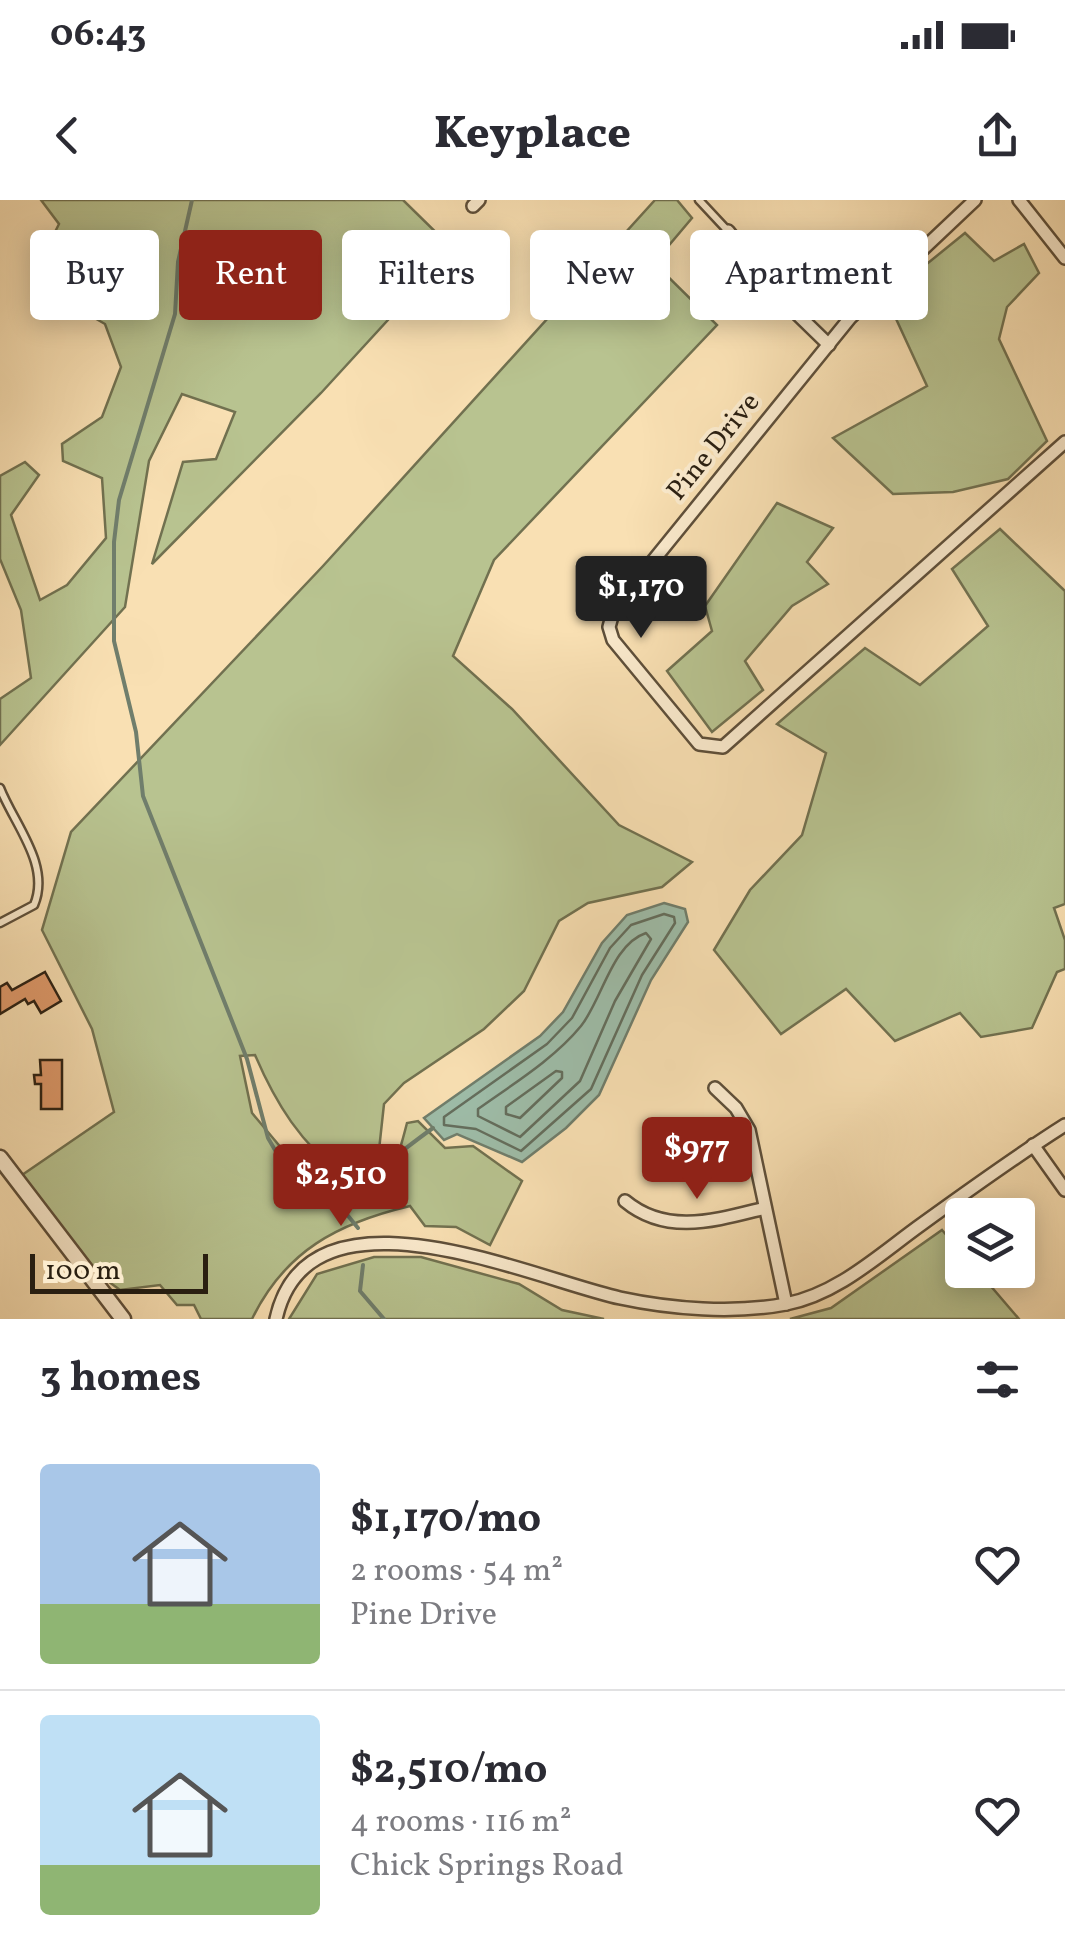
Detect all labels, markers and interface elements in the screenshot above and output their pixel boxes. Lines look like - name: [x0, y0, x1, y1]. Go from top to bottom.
- text: 06:43: [50, 9, 146, 62]
- text: Keyplace: [434, 104, 631, 167]
- icon: back: [40, 108, 95, 163]
- icon: share: [970, 108, 1025, 163]
- chip: Buy: [30, 230, 159, 320]
- chip: Rent: [179, 230, 322, 320]
- chip: Filters: [342, 230, 510, 320]
- chip: New: [530, 230, 670, 320]
- chip: Apartment: [690, 230, 928, 320]
- street label: Pine Drive: [658, 385, 770, 509]
- pin: $1,170: [560, 556, 722, 641]
- text: $1,170: [598, 566, 684, 610]
- pin: $977: [638, 1117, 756, 1202]
- text: $977: [664, 1127, 730, 1171]
- pin: $2,510: [260, 1144, 422, 1229]
- text: $2,510: [295, 1154, 387, 1198]
- map controls: [945, 1198, 1035, 1288]
- button: layers: [945, 1198, 1035, 1288]
- scale bar: [30, 1249, 208, 1294]
- text: 100 m: [45, 1252, 120, 1291]
- text: 3 homes: [40, 1350, 201, 1409]
- icon: filters: [970, 1352, 1025, 1407]
- text: $1,170/mo: [350, 1491, 541, 1550]
- icon: home: [120, 1504, 240, 1624]
- icon: heart: [970, 1537, 1025, 1592]
- text: 2 rooms · 54 m²: [350, 1550, 563, 1594]
- text: Pine Drive: [350, 1594, 497, 1638]
- text: $2,510/mo: [350, 1742, 548, 1801]
- icon: home: [120, 1755, 240, 1875]
- icon: heart: [970, 1788, 1025, 1843]
- text: 4 rooms · 116 m²: [350, 1801, 572, 1845]
- text: Chick Springs Road: [350, 1845, 624, 1889]

